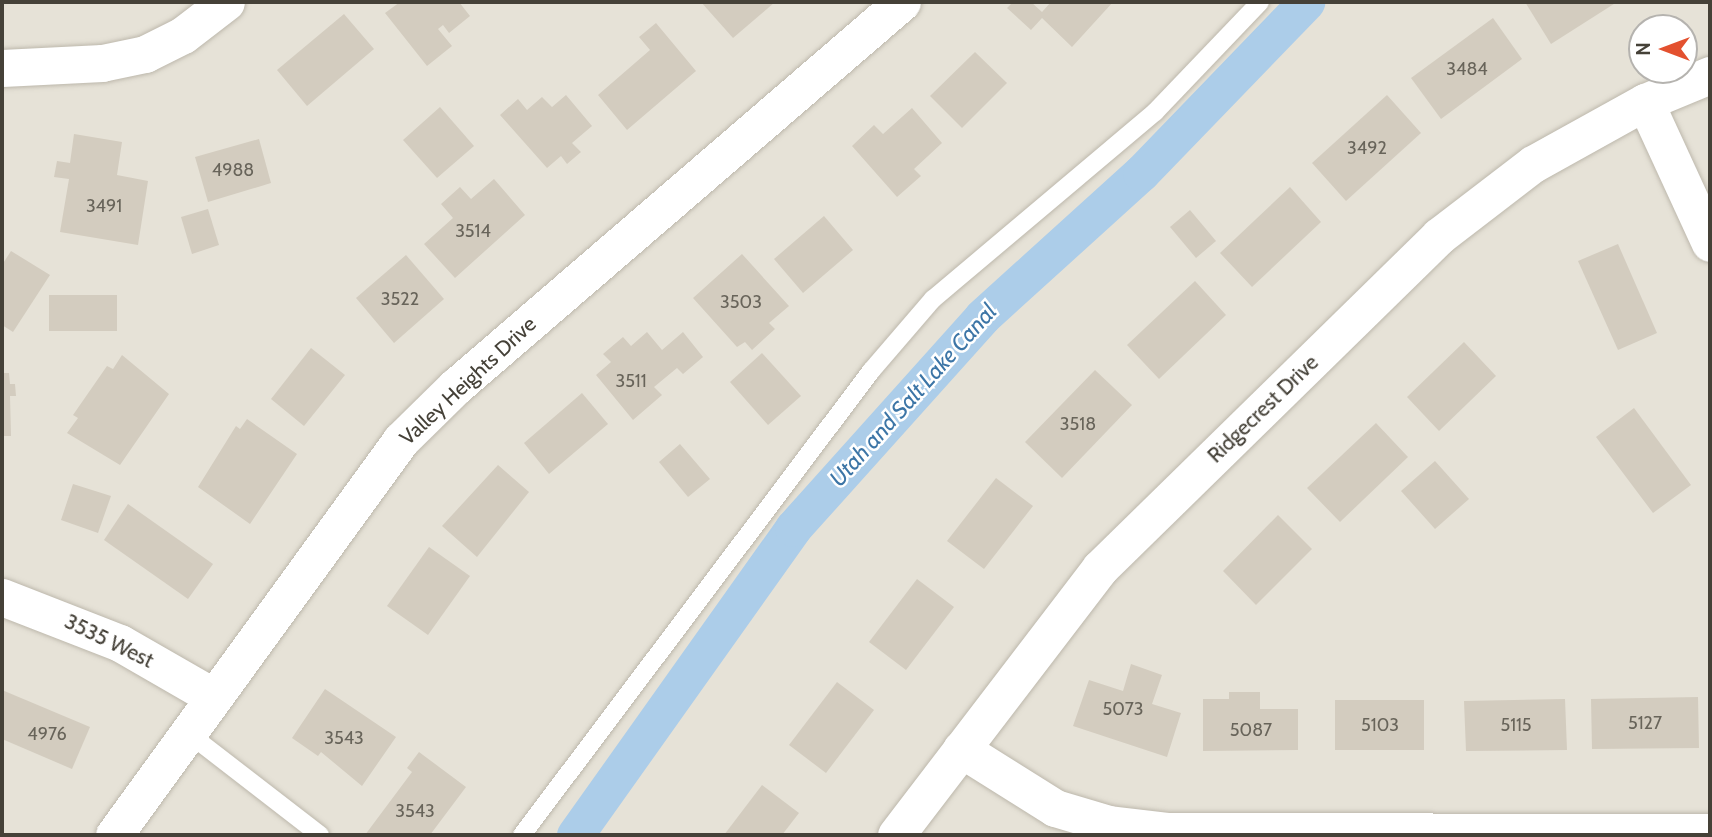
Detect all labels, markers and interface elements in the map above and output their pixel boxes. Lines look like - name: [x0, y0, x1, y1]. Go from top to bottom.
- north arrow: [1628, 14, 1698, 84]
- text: N: [1632, 42, 1655, 56]
- house number: 3484: [1446, 58, 1488, 80]
- house number: 3492: [1347, 137, 1387, 159]
- house number: 4988: [212, 159, 254, 181]
- house number: 3491: [86, 195, 122, 217]
- house number: 3514: [455, 220, 491, 242]
- house number: 3522: [381, 288, 419, 310]
- house number: 3503: [720, 291, 762, 313]
- water label: Utah and Salt Lake Canal: [824, 298, 1002, 492]
- street label: Valley Heights Drive: [395, 311, 541, 451]
- street label: Ridgecrest Drive: [1202, 350, 1324, 468]
- house number: 3511: [615, 370, 647, 392]
- house number: 3518: [1060, 413, 1096, 435]
- street label: 3535 West: [60, 609, 158, 673]
- house number: 5073: [1103, 698, 1143, 720]
- house number: 5127: [1628, 712, 1662, 734]
- house number: 5103: [1361, 714, 1399, 736]
- house number: 5115: [1500, 714, 1532, 736]
- house number: 5087: [1230, 719, 1272, 741]
- house number: 4976: [27, 723, 67, 745]
- house number: 3543: [324, 727, 364, 749]
- house number: 3543: [395, 800, 435, 822]

